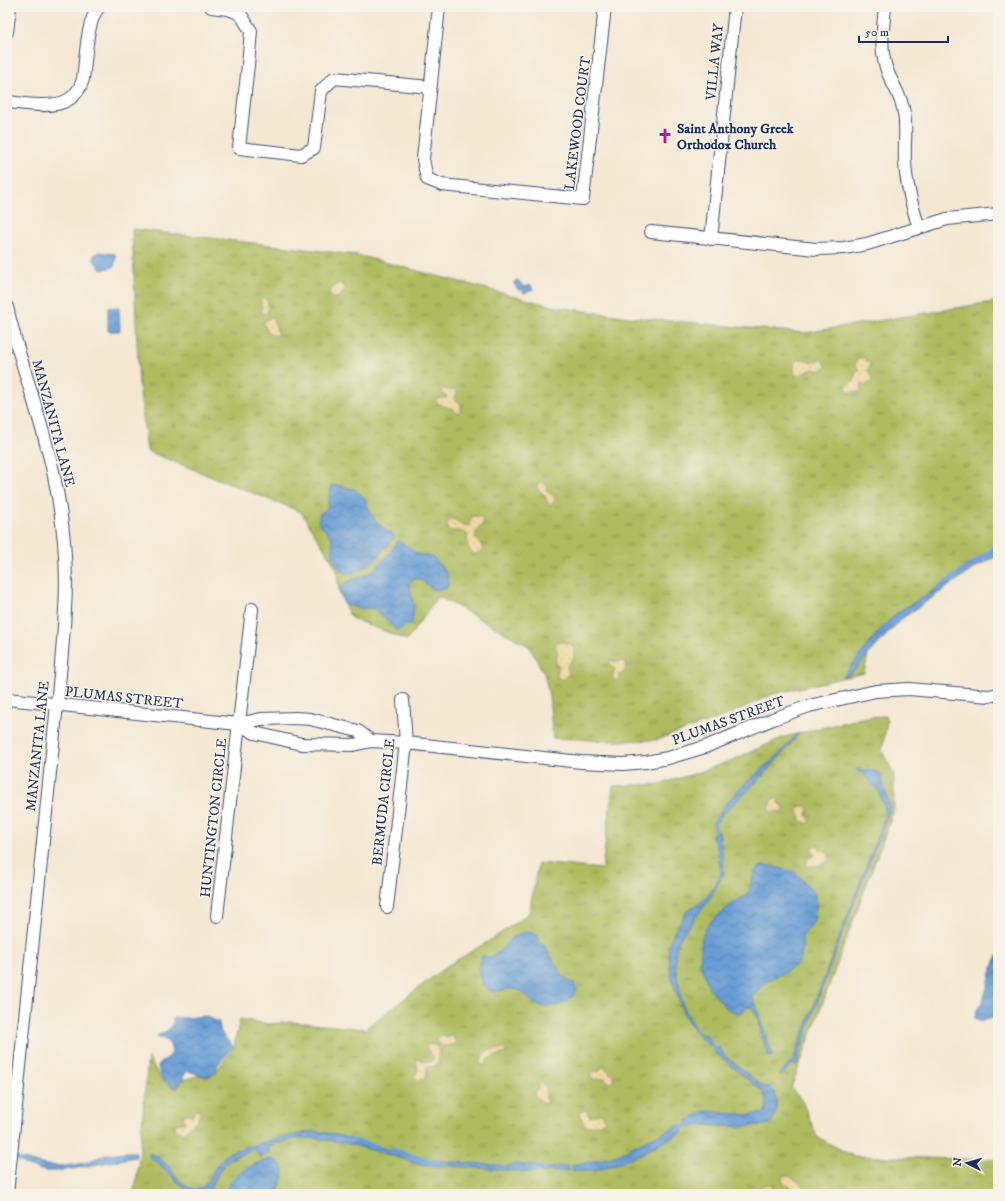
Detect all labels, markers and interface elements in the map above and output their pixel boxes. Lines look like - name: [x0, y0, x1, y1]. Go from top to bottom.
- scale bar: [859, 18, 948, 44]
- street label: VILLA WAY: [702, 23, 728, 102]
- text: 50 m: [865, 25, 889, 40]
- street label: LAKEWOOD COURT: [561, 55, 595, 191]
- place label: Saint Anthony Greek Orthodox Church: [677, 120, 795, 154]
- church icon: Saint Anthony Greek Orthodox Church: [656, 127, 674, 145]
- street label: MANZANITA LANE: [27, 358, 79, 489]
- street label: MANZANITA LANE: [22, 680, 54, 812]
- street label: PLUMAS STREET: [64, 683, 184, 713]
- street label: PLUMAS STREET: [670, 692, 788, 750]
- street label: HUNTINGTON CIRCLE: [197, 737, 231, 899]
- street label: BERMUDA CIRCLE: [368, 738, 400, 866]
- north arrow: [947, 1143, 987, 1183]
- text: N: [951, 1157, 965, 1167]

